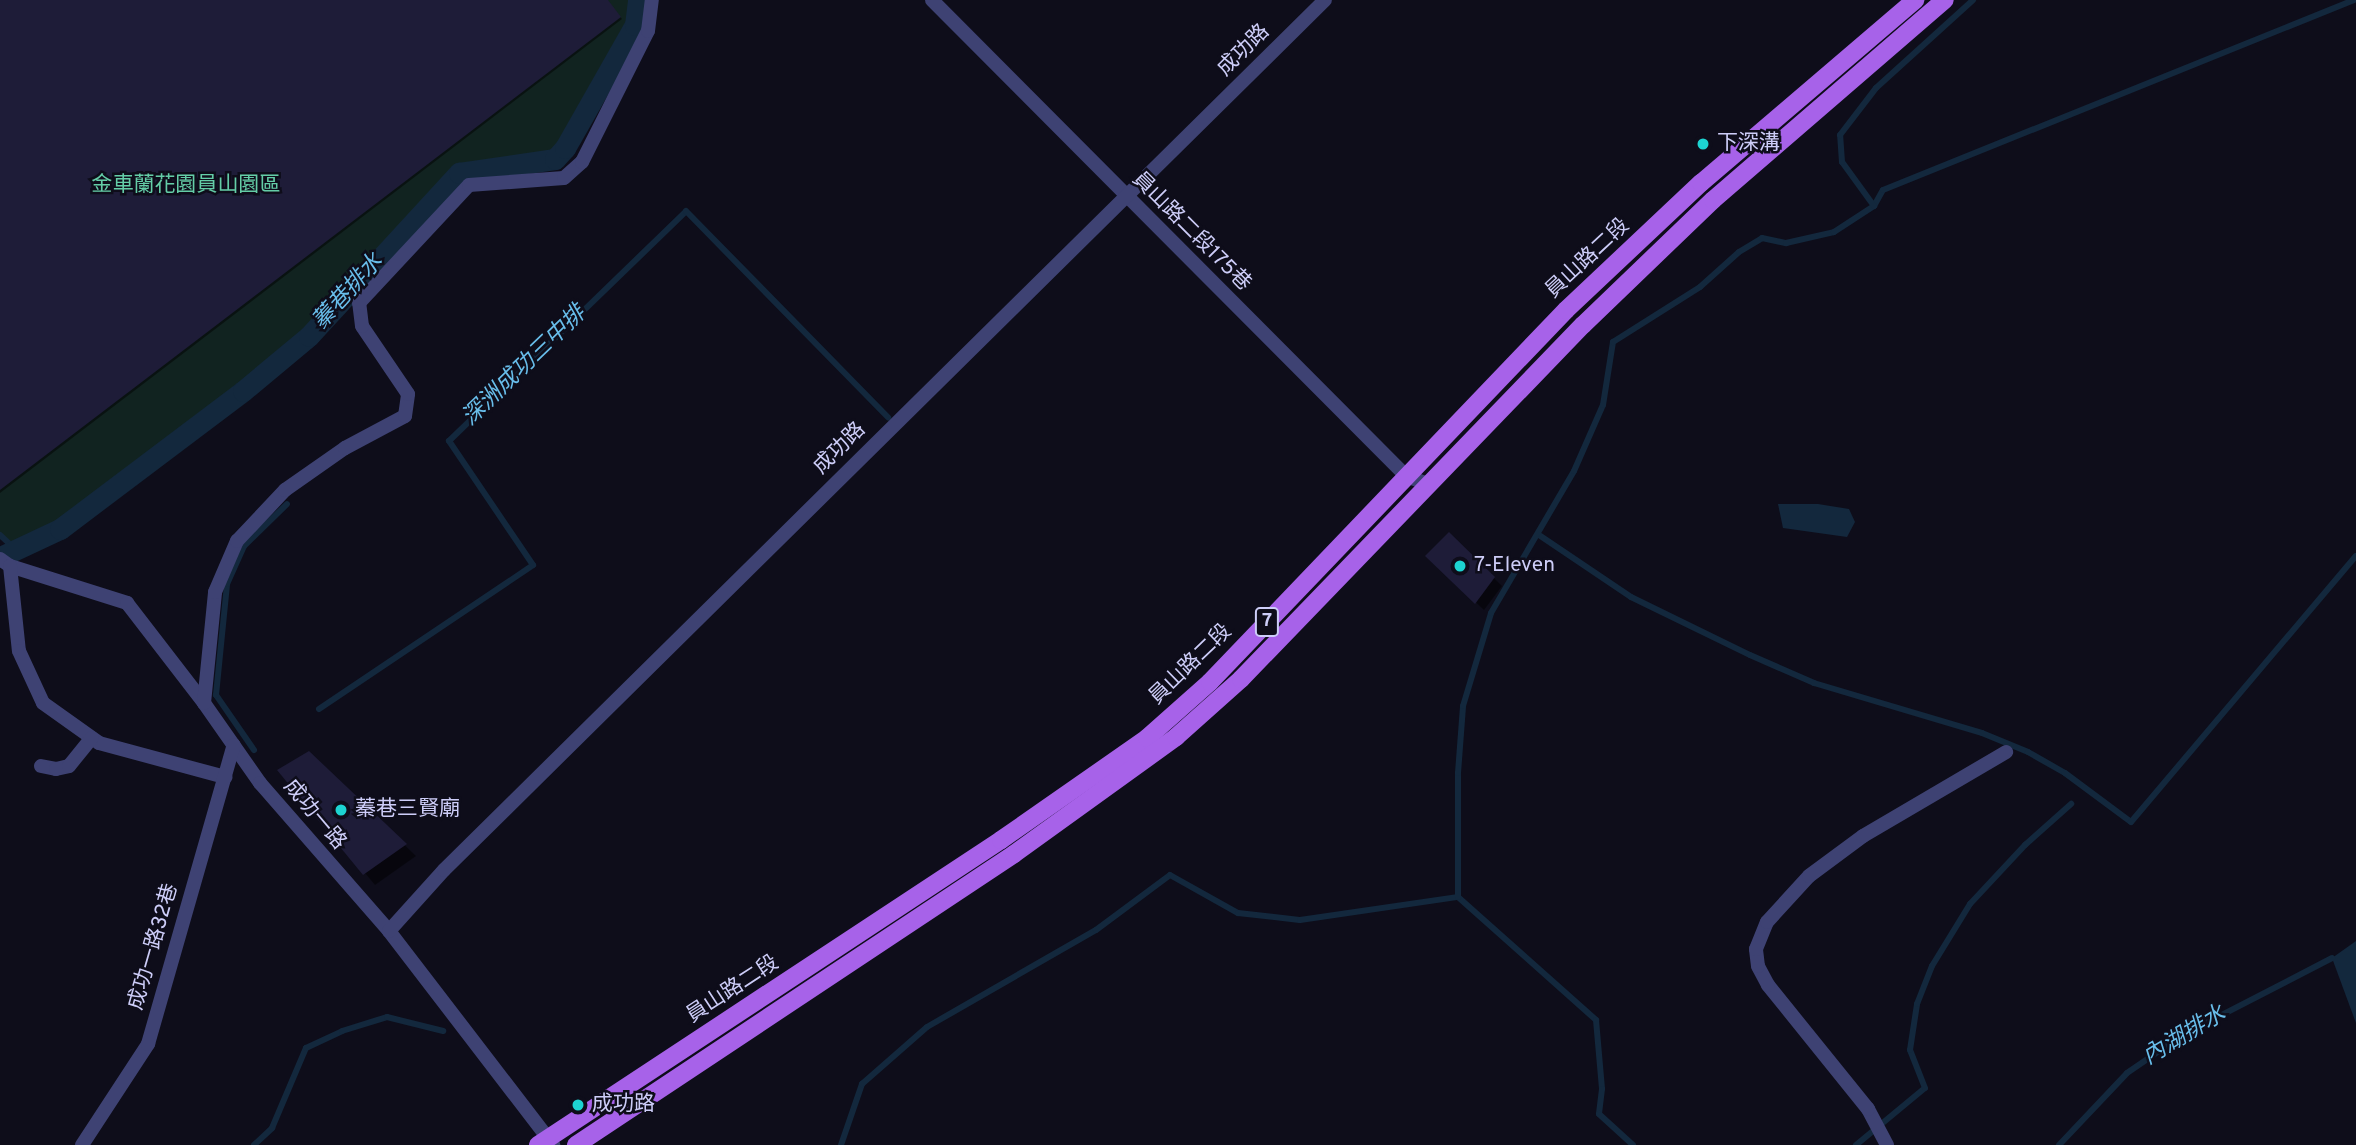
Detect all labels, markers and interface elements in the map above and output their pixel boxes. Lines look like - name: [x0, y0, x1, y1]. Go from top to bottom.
- street label: 成功路: [1213, 20, 1275, 82]
- place label: 下深溝: [1717, 131, 1780, 157]
- marker: 下深溝: [1695, 136, 1711, 152]
- street label: 員山路二段175巷: [1126, 167, 1256, 297]
- park label: 金車蘭花園員山園區: [92, 173, 280, 199]
- street label: 員山路二段: [1541, 214, 1635, 304]
- water label: 蓁巷排水: [308, 250, 390, 336]
- water label: 深洲成功三中排: [458, 301, 592, 433]
- street label: 成功路: [809, 418, 871, 480]
- place label: 7-Eleven: [1474, 553, 1555, 579]
- marker: 7-Eleven: [1452, 558, 1468, 574]
- road number: 7: [1255, 607, 1279, 638]
- street label: 員山路二段: [1144, 619, 1238, 711]
- street label: 成功一路: [277, 775, 351, 855]
- place label: 蓁巷三賢廟: [355, 797, 460, 823]
- marker: 蓁巷三賢廟: [333, 802, 349, 818]
- street label: 成功一路32巷: [124, 881, 184, 1013]
- street label: 員山路二段: [682, 951, 784, 1029]
- water label: 內湖排水: [2138, 1001, 2232, 1073]
- place label: 成功路: [592, 1092, 655, 1118]
- marker: 成功路: [570, 1097, 586, 1113]

